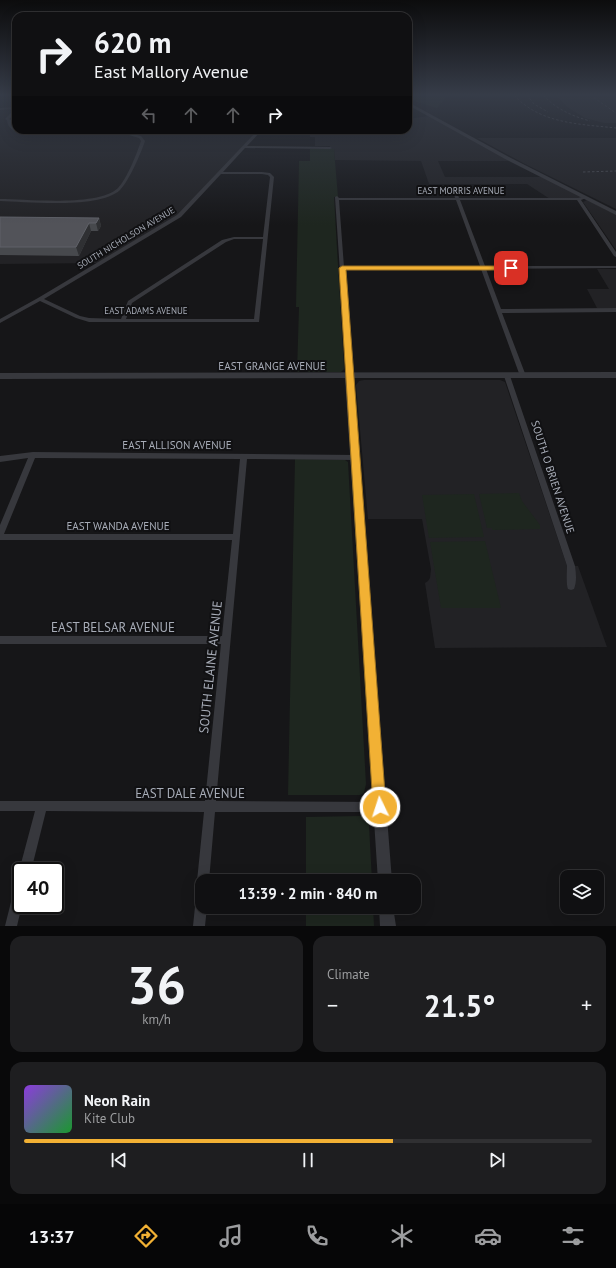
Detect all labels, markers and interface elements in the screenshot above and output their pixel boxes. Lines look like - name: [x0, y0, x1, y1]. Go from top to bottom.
- text: 620 m: [94, 24, 171, 61]
- icon: right: [28, 28, 80, 80]
- text: East Mallory Avenue: [94, 60, 249, 83]
- icon: left: [138, 104, 160, 126]
- icon: ahead: [180, 104, 202, 126]
- icon: ahead: [222, 104, 244, 126]
- icon: right: [264, 104, 286, 126]
- street label: EAST MORRIS AVENUE: [418, 185, 505, 196]
- street label: SOUTH NICHOLSON AVENUE: [75, 204, 177, 271]
- pin: [494, 251, 528, 285]
- icon: arrive: [500, 257, 522, 279]
- street label: EAST ADAMS AVENUE: [104, 305, 188, 316]
- street label: EAST GRANGE AVENUE: [218, 359, 326, 373]
- street label: SOUTH O BRIEN AVENUE: [528, 419, 578, 535]
- street label: EAST ALLISON AVENUE: [122, 438, 232, 452]
- street label: EAST WANDA AVENUE: [66, 519, 170, 533]
- street label: SOUTH ELAINE AVENUE: [195, 600, 226, 734]
- street label: EAST BELSAR AVENUE: [51, 619, 175, 636]
- street label: EAST DALE AVENUE: [135, 785, 245, 802]
- position arrow: [359, 786, 401, 828]
- speed limit sign: 40: [12, 862, 64, 914]
- map controls: [560, 870, 604, 914]
- button: layers: [560, 870, 604, 914]
- text: 13:39 · 2 min · 840 m: [239, 884, 377, 903]
- text: 36: [127, 951, 186, 1018]
- text: Climate: [327, 966, 370, 983]
- text: 21.5°: [424, 986, 495, 1025]
- text: −: [327, 991, 338, 1019]
- text: +: [581, 991, 592, 1019]
- text: km/h: [142, 1011, 171, 1028]
- text: Neon Rain: [84, 1091, 150, 1110]
- text: Kite Club: [84, 1110, 135, 1127]
- icon: previous: [108, 1149, 130, 1171]
- icon: pause: [297, 1149, 319, 1171]
- icon: next: [486, 1149, 508, 1171]
- icon: directions: [132, 1222, 160, 1250]
- icon: music: [217, 1222, 245, 1250]
- icon: phone: [303, 1222, 331, 1250]
- icon: climate: [388, 1222, 416, 1250]
- icon: car: [474, 1222, 502, 1250]
- icon: filters: [559, 1222, 587, 1250]
- text: 13:37: [29, 1225, 74, 1248]

